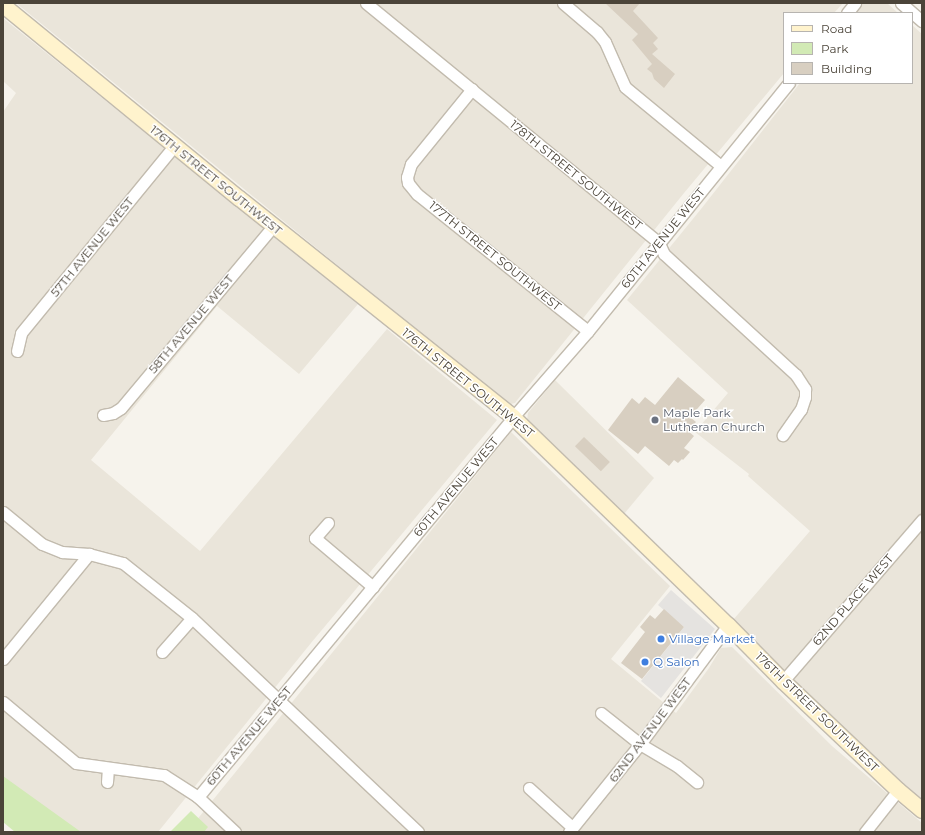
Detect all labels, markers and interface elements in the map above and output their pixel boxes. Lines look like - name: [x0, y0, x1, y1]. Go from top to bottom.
- legend: [783, 12, 913, 84]
- text: Road: [821, 21, 852, 36]
- text: Park: [821, 41, 848, 56]
- text: Building: [821, 61, 872, 76]
- street label: 178TH STREET SOUTHWEST: [507, 117, 645, 233]
- street label: 176TH STREET SOUTHWEST: [147, 122, 285, 238]
- street label: 60TH AVENUE WEST: [618, 185, 708, 291]
- street label: 57TH AVENUE WEST: [48, 194, 136, 300]
- street label: 177TH STREET SOUTHWEST: [426, 198, 564, 314]
- street label: 58TH AVENUE WEST: [146, 272, 236, 376]
- street label: 176TH STREET SOUTHWEST: [399, 325, 537, 441]
- place label: Maple Park Lutheran Church: [663, 406, 765, 434]
- marker: Maple Park Lutheran Church: [650, 415, 660, 425]
- street label: 60TH AVENUE WEST: [410, 435, 502, 539]
- street label: 62ND PLACE WEST: [810, 552, 896, 648]
- place label: Village Market: [669, 632, 755, 646]
- marker: Village Market: [656, 634, 666, 644]
- street label: 176TH STREET SOUTHWEST: [752, 649, 882, 775]
- place label: Q Salon: [653, 655, 700, 669]
- marker: Q Salon: [640, 657, 650, 667]
- street label: 62ND AVENUE WEST: [606, 675, 694, 785]
- street label: 60TH AVENUE WEST: [203, 684, 295, 788]

